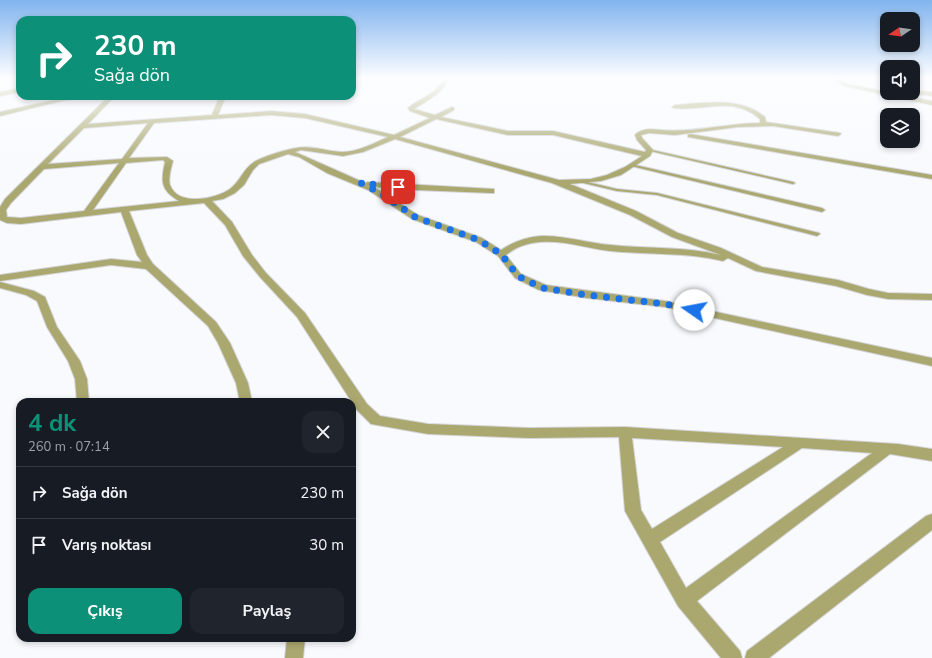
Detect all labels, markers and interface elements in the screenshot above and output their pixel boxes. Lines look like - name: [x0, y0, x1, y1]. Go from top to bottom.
- north arrow: [880, 12, 920, 52]
- map controls: [880, 12, 920, 148]
- text: 230 m: [94, 27, 177, 65]
- icon: right: [28, 32, 80, 84]
- button: sound: [880, 60, 920, 100]
- text: Sağa dön: [94, 63, 170, 87]
- button: layers: [880, 108, 920, 148]
- pin: [381, 170, 415, 204]
- icon: arrive: [387, 176, 409, 198]
- position arrow: [673, 289, 715, 331]
- text: 4 dk: [28, 407, 76, 439]
- button: close: [302, 411, 344, 453]
- text: 260 m · 07:14: [28, 438, 110, 456]
- icon: right: [28, 482, 50, 504]
- text: Sağa dön: [62, 483, 127, 503]
- text: 230 m: [300, 483, 344, 503]
- icon: arrive: [28, 534, 50, 556]
- text: Varış noktası: [62, 535, 151, 555]
- text: 30 m: [309, 535, 344, 555]
- button: Çıkış: [28, 588, 182, 634]
- button: Paylaş: [190, 588, 344, 634]

